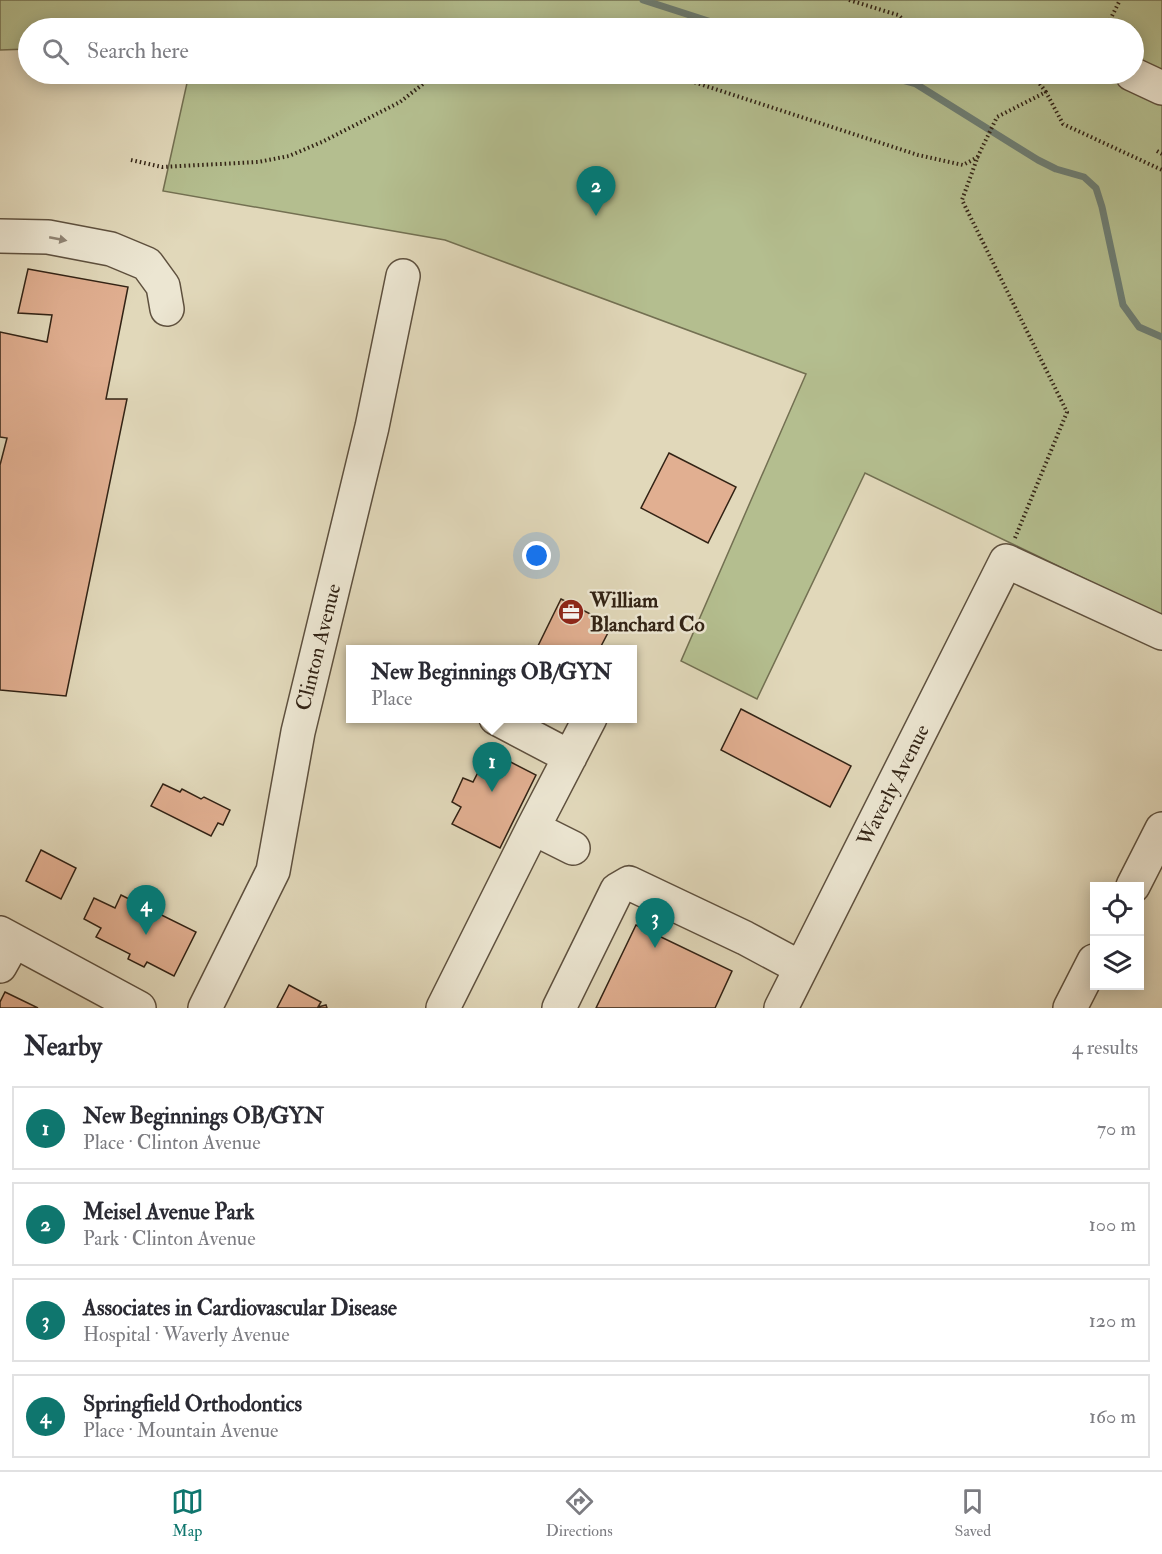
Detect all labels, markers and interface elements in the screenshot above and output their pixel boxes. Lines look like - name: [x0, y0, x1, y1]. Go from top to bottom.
- search box: [18, 18, 1144, 84]
- icon: search: [39, 35, 72, 68]
- text: Search here: [87, 37, 189, 65]
- pin: 2: [576, 166, 616, 216]
- one-way arrow: [49, 235, 68, 244]
- your location: [522, 541, 551, 570]
- street label: Clinton Avenue: [290, 581, 347, 713]
- place label: William Blanchard Co: [589, 587, 705, 638]
- office icon: William Blanchard Co: [556, 597, 586, 627]
- popup: [346, 645, 637, 723]
- text: New Beginnings OB/GYN: [371, 658, 612, 686]
- text: Place: [371, 686, 412, 711]
- street label: Waverly Avenue: [851, 720, 936, 851]
- pin: 1: [472, 742, 512, 792]
- map controls: [1090, 882, 1144, 990]
- button: locate: [1090, 882, 1144, 936]
- pin: 4: [126, 886, 166, 935]
- pin: 3: [636, 898, 674, 948]
- button: layers: [1090, 936, 1144, 990]
- text: Nearby: [24, 1031, 102, 1063]
- text: 4 results: [1072, 1035, 1138, 1060]
- text: New Beginnings OB/GYN: [83, 1102, 324, 1130]
- text: 1: [42, 1116, 49, 1141]
- text: 70 m: [1097, 1116, 1136, 1141]
- text: Place · Clinton Avenue: [83, 1130, 261, 1155]
- text: Meisel Avenue Park: [83, 1198, 254, 1226]
- text: 2: [40, 1212, 51, 1237]
- text: 100 m: [1089, 1212, 1136, 1237]
- text: Park · Clinton Avenue: [83, 1226, 256, 1251]
- text: Associates in Cardiovascular Disease: [83, 1294, 397, 1322]
- text: 3: [42, 1308, 49, 1333]
- text: 120 m: [1089, 1308, 1136, 1333]
- text: Hospital · Waverly Avenue: [83, 1322, 290, 1347]
- text: Springfield Orthodontics: [83, 1390, 302, 1418]
- text: 4: [40, 1404, 51, 1429]
- text: 160 m: [1089, 1404, 1136, 1429]
- text: Place · Mountain Avenue: [83, 1418, 278, 1443]
- tab: Map: [171, 1485, 204, 1541]
- tab: Directions: [546, 1485, 613, 1541]
- tab: Saved: [955, 1485, 991, 1541]

